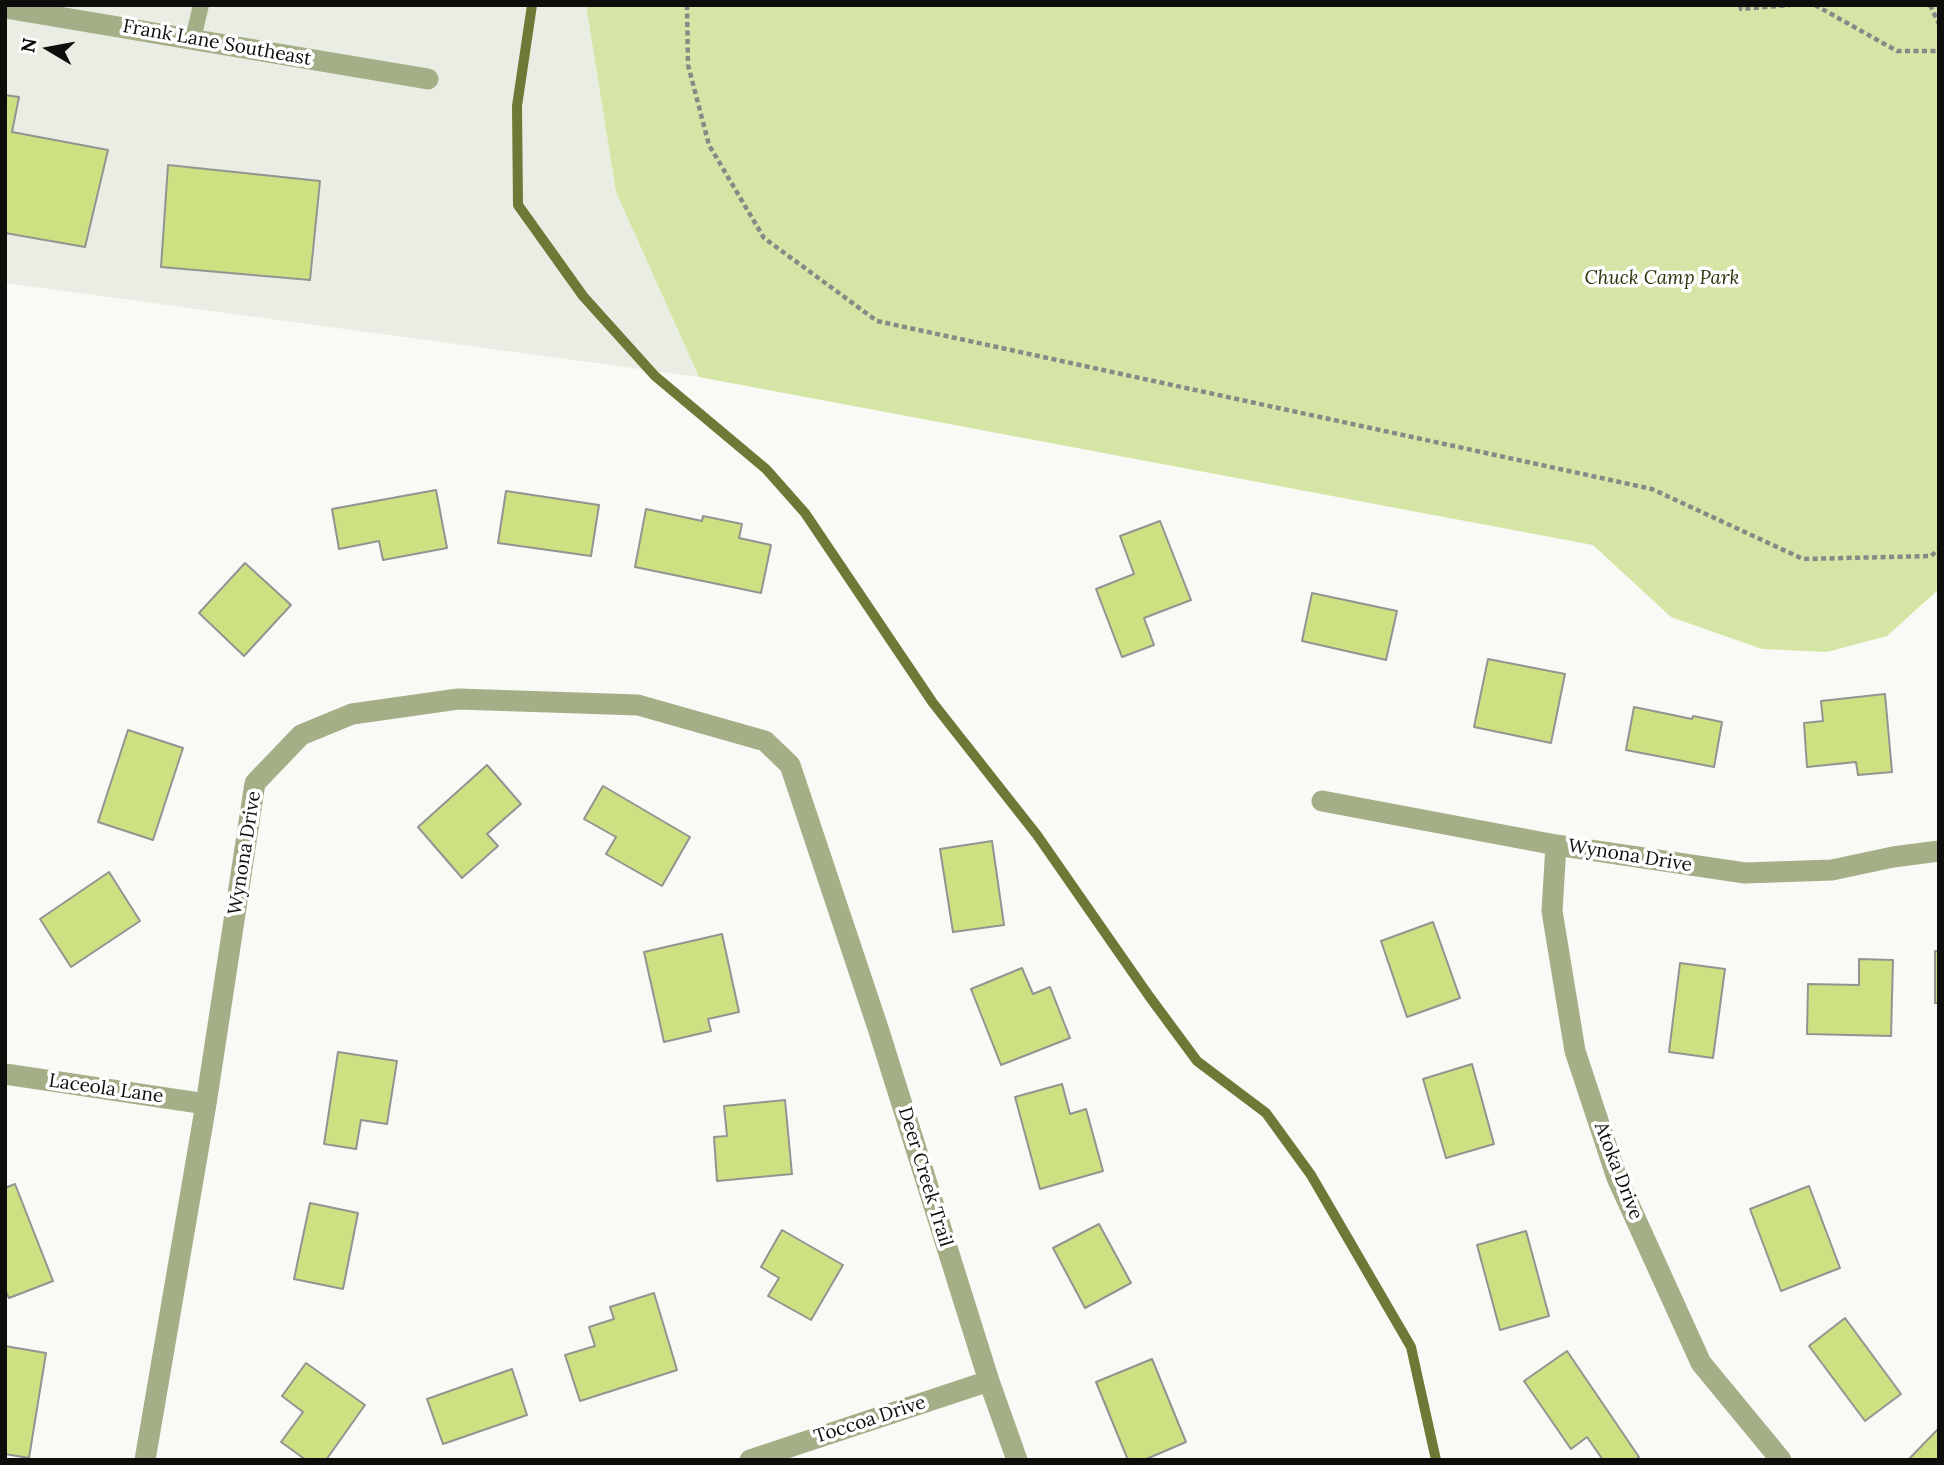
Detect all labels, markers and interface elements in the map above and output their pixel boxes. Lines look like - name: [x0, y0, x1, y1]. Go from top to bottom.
- north arrow: [14, 14, 84, 84]
- street label: Frank Lane Southeast: [121, 15, 313, 71]
- text: N: [15, 36, 41, 55]
- park label: Chuck Camp Park: [1585, 268, 1739, 290]
- street label: Wynona Drive: [224, 789, 266, 917]
- street label: Wynona Drive: [1566, 835, 1694, 877]
- street label: Laceola Lane: [47, 1070, 165, 1108]
- street label: Deer Creek Trail: [893, 1104, 957, 1250]
- street label: Atoka Drive: [1589, 1119, 1647, 1223]
- street label: Toccoa Drive: [811, 1391, 929, 1449]

